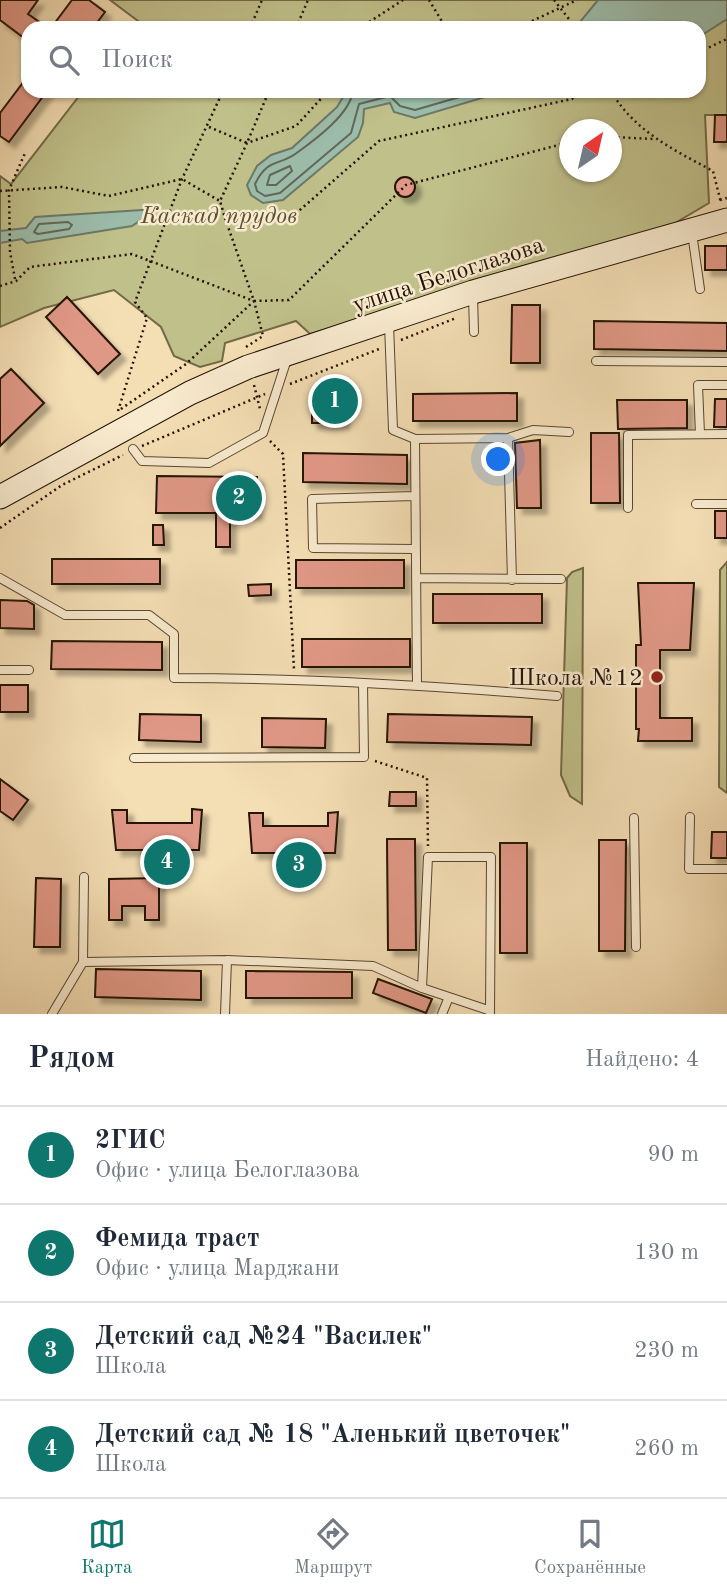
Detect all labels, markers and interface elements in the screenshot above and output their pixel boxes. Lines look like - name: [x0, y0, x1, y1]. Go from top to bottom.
- search box: [21, 21, 706, 98]
- icon: search: [45, 41, 83, 79]
- text: Поиск: [101, 47, 173, 73]
- north arrow: [559, 119, 622, 182]
- park label: Каскад прудов: [140, 205, 297, 229]
- street label: улица Белоглазова: [350, 234, 547, 318]
- pin: 1: [312, 375, 358, 427]
- your location: [481, 442, 515, 476]
- pin: 2: [216, 472, 262, 524]
- place label: Школа №12: [508, 667, 643, 691]
- marker: Школа №12: [649, 669, 665, 685]
- pin: 4: [144, 836, 190, 888]
- pin: 3: [276, 839, 322, 891]
- text: Рядом: [28, 1044, 115, 1074]
- text: Найдено: 4: [585, 1048, 699, 1071]
- text: 2ГИС: [95, 1128, 166, 1154]
- text: 1: [44, 1143, 58, 1166]
- text: 90 m: [648, 1143, 699, 1166]
- text: Офис · улица Белоглазова: [95, 1159, 359, 1182]
- text: Фемида траст: [95, 1226, 260, 1252]
- text: 2: [44, 1241, 58, 1264]
- text: 130 m: [634, 1241, 699, 1264]
- text: Офис · улица Марджани: [95, 1257, 339, 1280]
- text: Детский сад №24 "Василек": [95, 1324, 432, 1350]
- text: 3: [44, 1339, 58, 1362]
- text: 230 m: [634, 1339, 699, 1362]
- text: Школа: [95, 1355, 166, 1378]
- text: Детский сад № 18 "Аленький цветочек": [95, 1422, 570, 1448]
- text: 4: [44, 1437, 58, 1460]
- text: 260 m: [634, 1437, 699, 1460]
- text: Школа: [95, 1453, 166, 1476]
- tab: Карта: [81, 1515, 132, 1580]
- tab: Маршрут: [294, 1515, 372, 1580]
- tab: Сохранённые: [534, 1515, 646, 1580]

